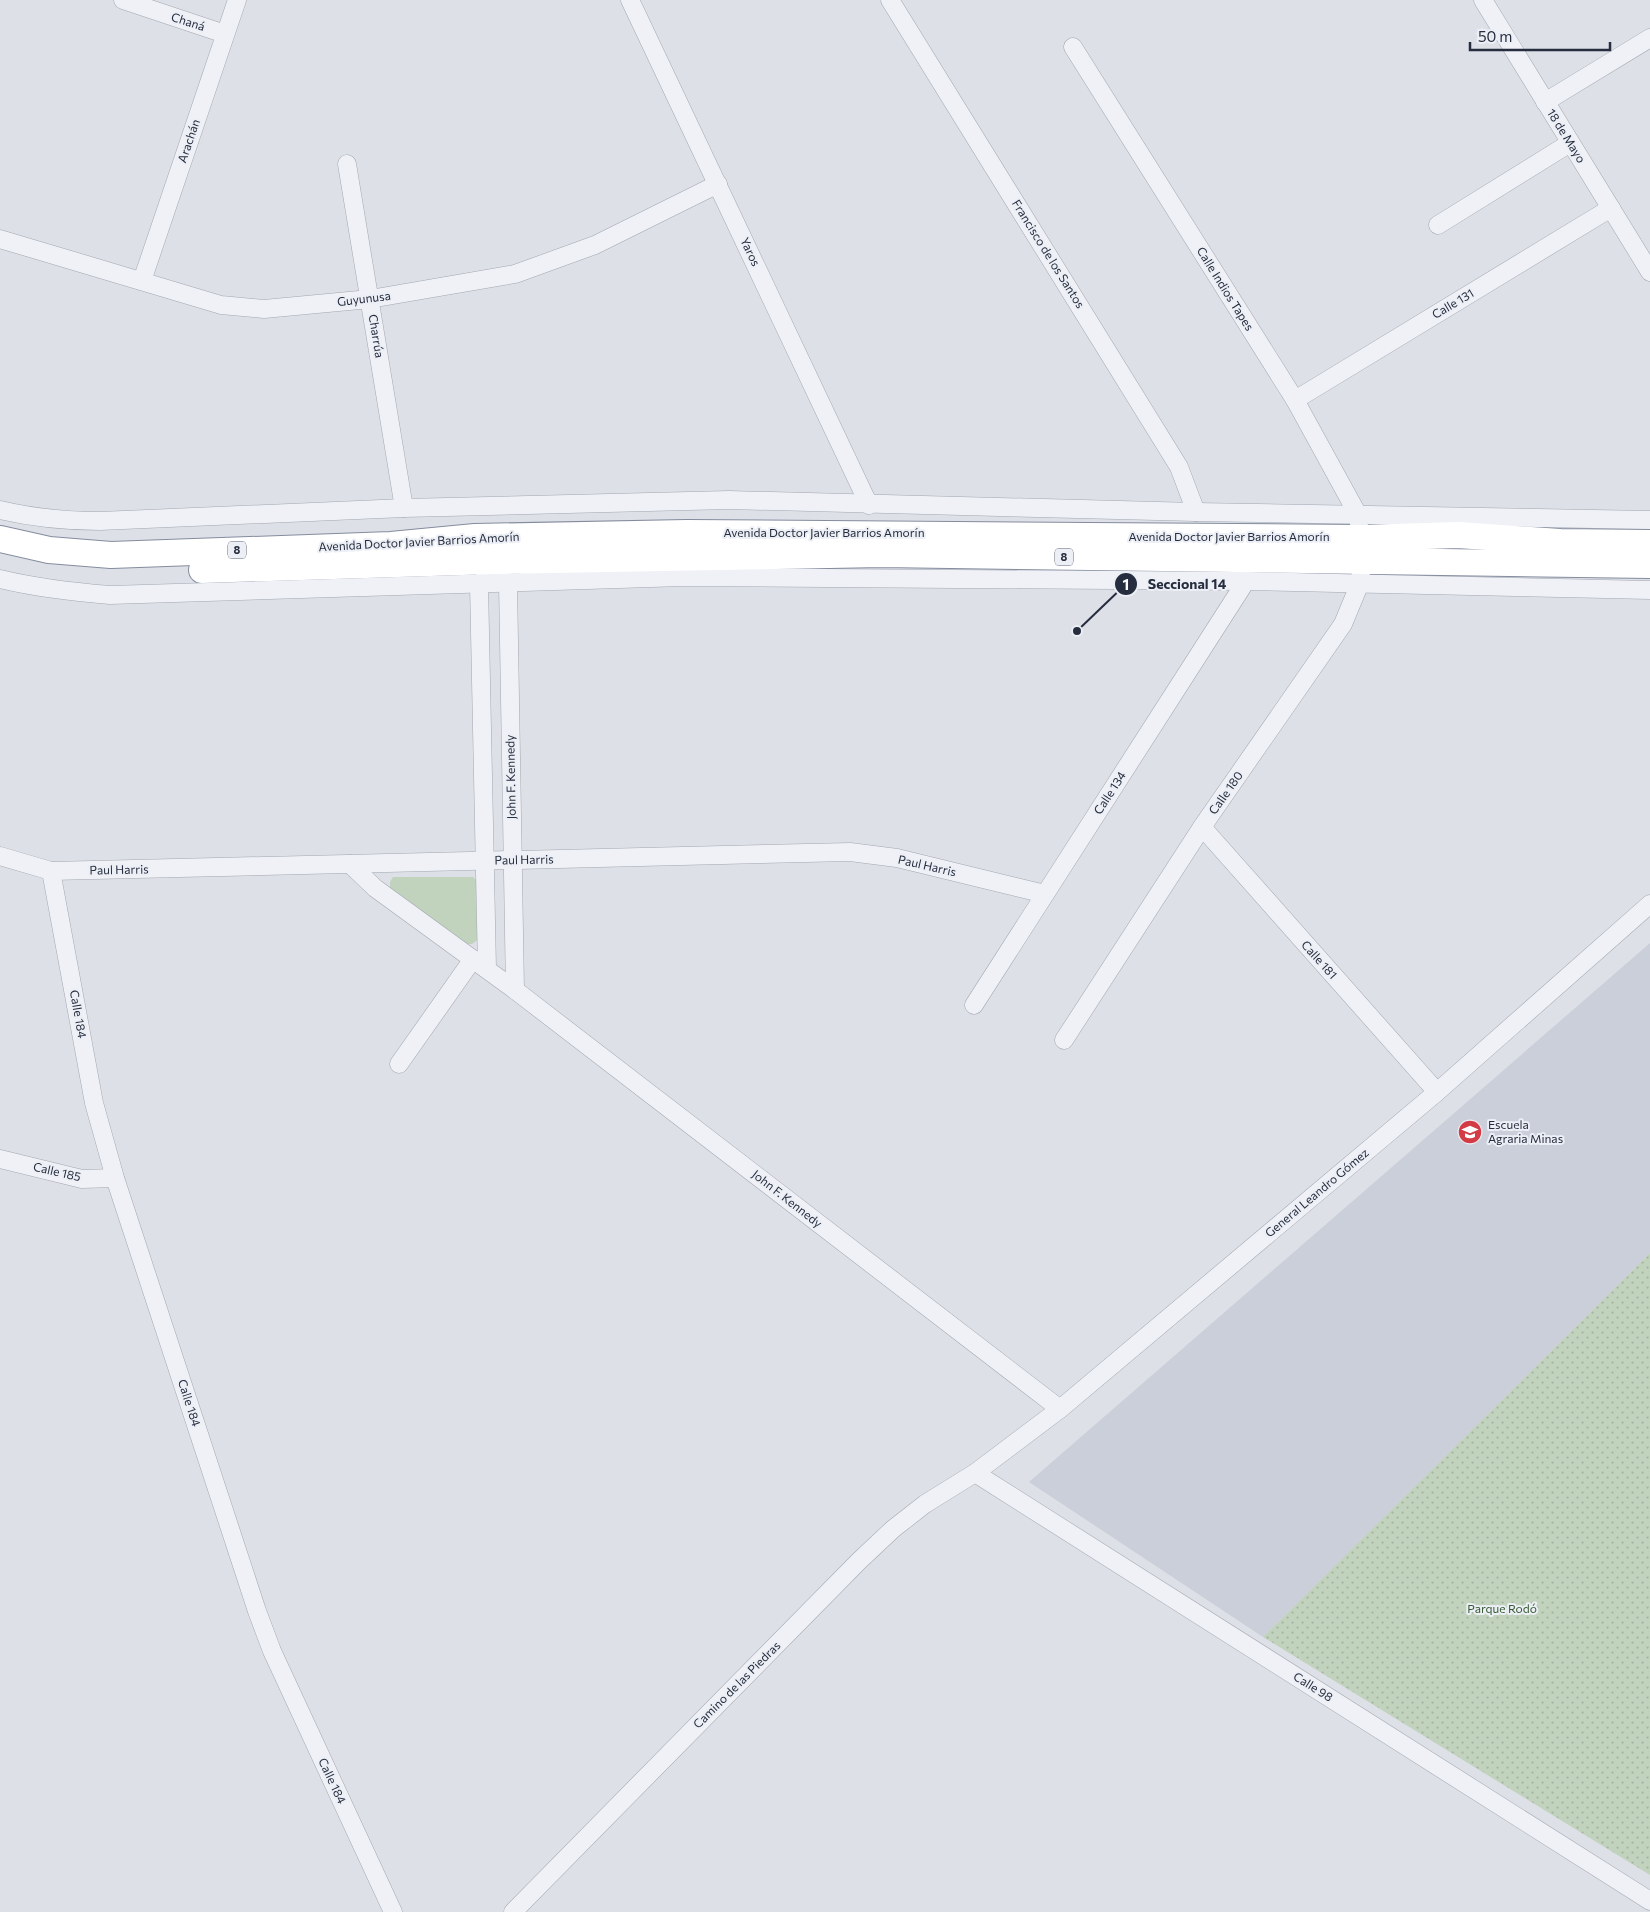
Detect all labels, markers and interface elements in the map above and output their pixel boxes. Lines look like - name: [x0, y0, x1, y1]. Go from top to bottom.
- street label: Chaná: [170, 9, 207, 33]
- scale bar: [1470, 20, 1610, 52]
- text: 50 m: [1478, 27, 1512, 45]
- street label: 18 de Mayo: [1545, 106, 1589, 165]
- street label: Arachán: [174, 117, 202, 164]
- street label: Francisco de los Santos: [1010, 197, 1088, 310]
- street label: Yaros: [738, 235, 764, 268]
- street label: Calle Indios Tapes: [1194, 244, 1257, 333]
- street label: Calle 131: [1429, 285, 1476, 321]
- street label: Guyunusa: [336, 288, 391, 308]
- street label: Charrúa: [367, 313, 387, 359]
- street label: Avenida Doctor Javier Barrios Amorín: [723, 525, 925, 540]
- street label: Avenida Doctor Javier Barrios Amorín: [318, 529, 520, 554]
- street label: Avenida Doctor Javier Barrios Amorín: [1128, 529, 1330, 544]
- road number: 8: [228, 542, 246, 558]
- road number: 8: [1055, 548, 1073, 566]
- callout: Seccional 14: [1113, 570, 1237, 599]
- text: 1: [1123, 575, 1129, 593]
- text: Seccional 14: [1148, 575, 1227, 592]
- street label: John F. Kennedy: [502, 734, 519, 820]
- street label: Calle 134: [1090, 768, 1128, 817]
- street label: Calle 180: [1205, 768, 1245, 817]
- street label: Paul Harris: [494, 851, 554, 867]
- street label: Paul Harris: [897, 852, 958, 879]
- street label: Paul Harris: [89, 861, 149, 877]
- street label: Calle 181: [1299, 937, 1341, 981]
- street label: Calle 184: [68, 989, 90, 1039]
- place label: Escuela Agraria Minas: [1488, 1117, 1563, 1145]
- school or university icon: Escuela Agraria Minas: [1457, 1119, 1483, 1145]
- street label: General Leandro Gómez: [1262, 1145, 1371, 1240]
- street label: Calle 185: [32, 1159, 83, 1183]
- street label: John F. Kennedy: [749, 1167, 825, 1231]
- street label: Calle 184: [176, 1377, 204, 1428]
- park label: Parque Rodó: [1467, 1601, 1537, 1615]
- street label: Camino de las Piedras: [690, 1638, 783, 1731]
- street label: Calle 98: [1291, 1669, 1336, 1704]
- street label: Calle 184: [316, 1755, 350, 1806]

